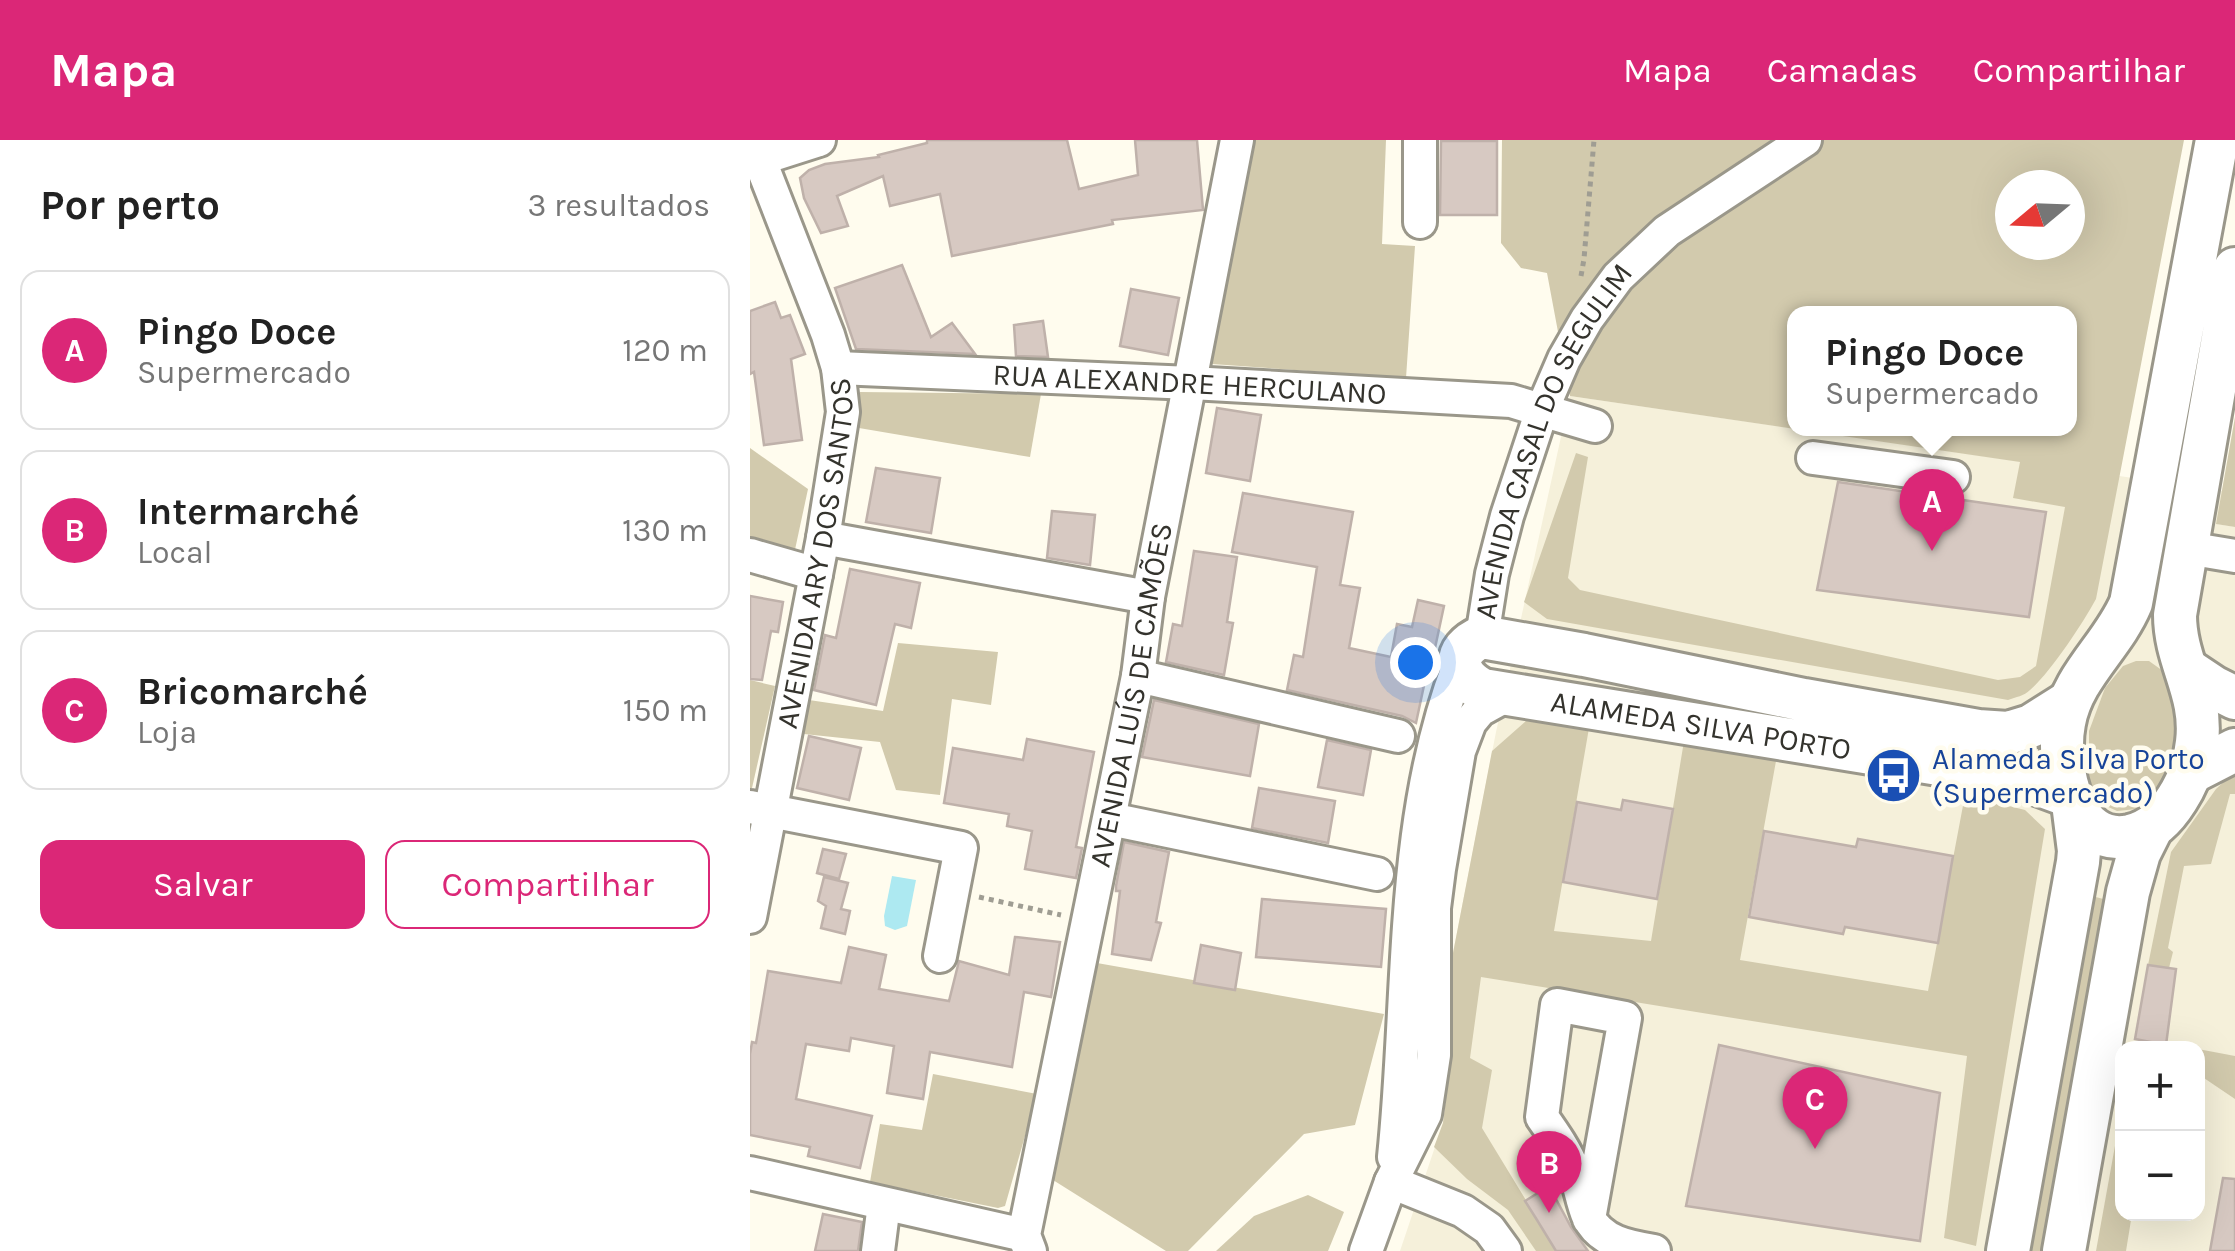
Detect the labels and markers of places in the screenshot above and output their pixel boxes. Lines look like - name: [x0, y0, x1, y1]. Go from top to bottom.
- pin: A: [1900, 468, 1964, 551]
- place label: Alameda Silva Porto (Supermercado): [1932, 741, 2205, 811]
- bus stop icon: Alameda Silva Porto (Supermercado): [1863, 746, 1923, 806]
- pin: C: [1782, 1066, 1848, 1149]
- pin: B: [1516, 1130, 1582, 1213]

